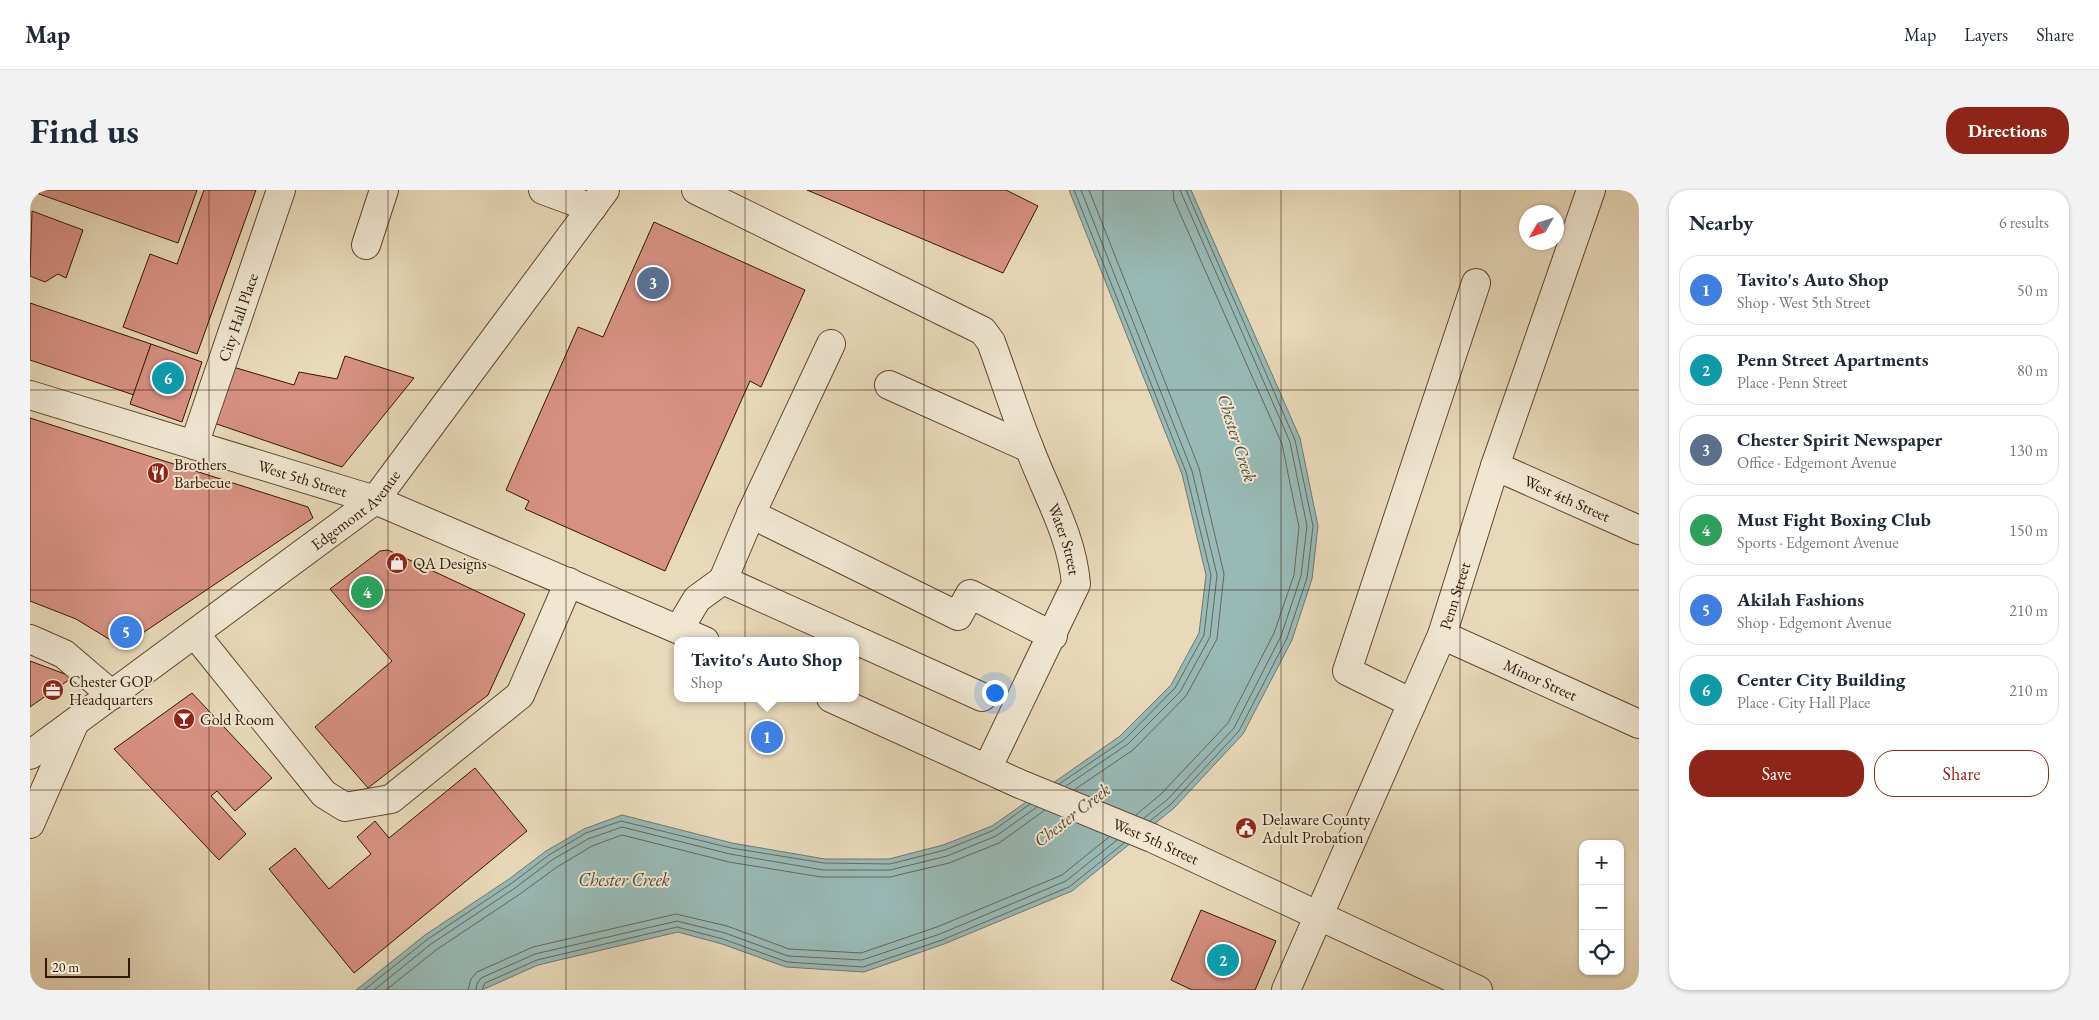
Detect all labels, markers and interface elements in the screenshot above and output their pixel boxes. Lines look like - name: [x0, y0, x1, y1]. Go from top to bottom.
- text: Map: [25, 19, 70, 50]
- text: Map: [1904, 23, 1936, 46]
- text: Layers: [1964, 23, 2008, 46]
- text: Share: [2036, 23, 2074, 46]
- button: Directions: [1946, 107, 2069, 154]
- text: Find us: [30, 108, 139, 153]
- north arrow: [1519, 205, 1564, 250]
- text: Nearby: [1689, 209, 1753, 236]
- text: 6 results: [1999, 212, 2049, 233]
- pin: 3: [637, 264, 669, 302]
- text: Tavito's Auto Shop: [1737, 267, 1889, 292]
- street label: City Hall Place: [213, 270, 263, 364]
- text: 1: [1702, 280, 1710, 301]
- text: 50 m: [2017, 280, 2048, 301]
- text: Shop · West 5th Street: [1737, 292, 1871, 313]
- text: Penn Street Apartments: [1737, 347, 1929, 372]
- pin: 6: [152, 359, 184, 397]
- text: 2: [1702, 360, 1710, 381]
- text: 80 m: [2017, 360, 2048, 381]
- text: Place · Penn Street: [1737, 372, 1848, 393]
- water label: Chester Creek: [1212, 391, 1263, 485]
- text: Chester Spirit Newspaper: [1737, 427, 1942, 452]
- text: 3: [1702, 440, 1710, 461]
- text: 130 m: [2009, 440, 2048, 461]
- text: Office · Edgemont Avenue: [1737, 452, 1897, 473]
- place label: Brothers Barbecue: [174, 454, 231, 493]
- street label: West 5th Street: [255, 455, 350, 502]
- restaurant icon: Brothers Barbecue: [146, 461, 170, 485]
- street label: Edgemont Avenue: [307, 466, 405, 555]
- street label: West 4th Street: [1521, 470, 1613, 527]
- street label: Water Street: [1043, 500, 1085, 576]
- text: Must Fight Boxing Club: [1737, 507, 1931, 532]
- text: 4: [1702, 520, 1710, 541]
- text: 150 m: [2009, 520, 2048, 541]
- text: Sports · Edgemont Avenue: [1737, 532, 1899, 553]
- shop icon: QA Designs: [385, 551, 409, 575]
- place label: QA Designs: [413, 553, 487, 574]
- street label: Penn Street: [1434, 559, 1475, 632]
- pin: 4: [351, 573, 383, 611]
- text: Akilah Fashions: [1737, 587, 1864, 612]
- text: 5: [1702, 600, 1710, 621]
- text: 210 m: [2009, 600, 2048, 621]
- text: Shop · Edgemont Avenue: [1737, 612, 1891, 633]
- pin: 5: [110, 613, 142, 651]
- popup: [674, 637, 859, 702]
- text: Tavito's Auto Shop: [691, 647, 842, 672]
- street label: Minor Street: [1500, 654, 1580, 706]
- text: Center City Building: [1737, 667, 1906, 692]
- place label: Chester GOP Headquarters: [69, 671, 153, 710]
- text: Shop: [691, 672, 723, 693]
- office icon: Chester GOP Headquarters: [41, 678, 65, 702]
- your location: [982, 680, 1008, 706]
- text: 6: [1702, 680, 1710, 701]
- text: 210 m: [2009, 680, 2048, 701]
- text: Place · City Hall Place: [1737, 692, 1870, 713]
- bar icon: Gold Room: [172, 707, 196, 731]
- place label: Gold Room: [200, 709, 275, 730]
- pin: 1: [751, 718, 783, 756]
- button: Save: [1689, 750, 1864, 797]
- button: Share: [1874, 750, 2049, 797]
- water label: Chester Creek: [1029, 777, 1115, 852]
- place label: Delaware County Adult Probation: [1261, 809, 1371, 848]
- street label: West 5th Street: [1110, 813, 1202, 869]
- public building icon: Delaware County Adult Probation: [1234, 816, 1258, 840]
- map controls: [1579, 840, 1624, 975]
- button: +: [1579, 840, 1624, 885]
- water label: Chester Creek: [578, 868, 670, 891]
- button: −: [1579, 885, 1624, 930]
- button: locate: [1579, 930, 1624, 975]
- pin: 2: [1207, 941, 1239, 979]
- scale bar: [45, 955, 130, 978]
- text: 20 m: [52, 958, 79, 976]

